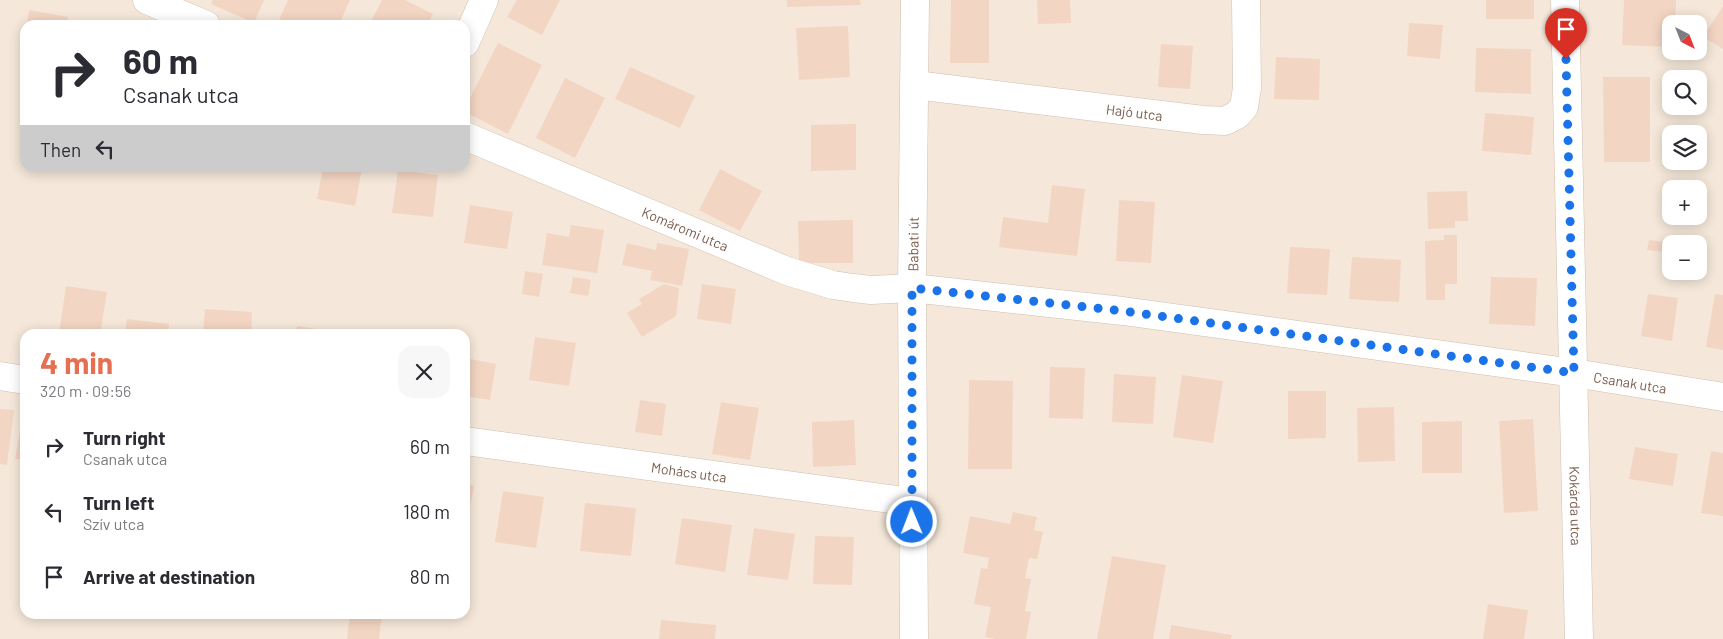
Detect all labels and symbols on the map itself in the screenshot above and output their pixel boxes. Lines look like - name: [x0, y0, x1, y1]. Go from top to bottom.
- pin: [1545, 8, 1587, 59]
- north arrow: [1662, 15, 1708, 60]
- street label: Hajó utca: [1105, 100, 1164, 124]
- street label: Komáromi utca: [640, 203, 731, 254]
- street label: Babati út: [904, 217, 921, 271]
- street label: Csanak utca: [1592, 368, 1668, 396]
- street label: Mohács utca: [650, 458, 728, 485]
- street label: Kokárda utca: [1567, 466, 1585, 546]
- position arrow: [885, 495, 937, 547]

